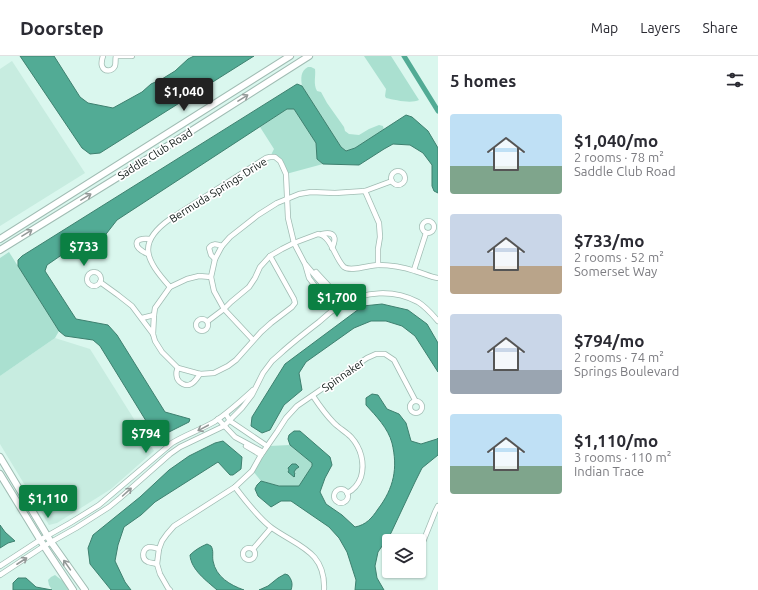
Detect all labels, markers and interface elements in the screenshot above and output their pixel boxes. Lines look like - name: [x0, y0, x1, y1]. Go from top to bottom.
- text: Doorstep: [20, 17, 104, 39]
- text: Map: [591, 20, 618, 36]
- text: Layers: [640, 20, 680, 36]
- text: Share: [702, 20, 738, 36]
- icon: filters: [724, 69, 746, 91]
- text: 5 homes: [450, 71, 516, 90]
- pin: $1,040: [151, 78, 217, 112]
- text: $1,040: [164, 84, 204, 98]
- one-way arrow: [237, 94, 248, 102]
- street label: Saddle Club Road: [115, 126, 195, 182]
- icon: home: [482, 130, 530, 178]
- text: $1,040/mo: [574, 131, 658, 150]
- text: 2 rooms · 78 m²: [574, 150, 664, 164]
- street label: Bermuda Springs Drive: [167, 155, 269, 225]
- text: Saddle Club Road: [574, 164, 676, 178]
- one-way arrow: [80, 192, 92, 200]
- one-way arrow: [22, 228, 33, 237]
- icon: home: [482, 230, 530, 278]
- text: $733/mo: [574, 231, 644, 250]
- pin: $733: [60, 233, 108, 267]
- text: $733: [69, 239, 99, 253]
- text: 2 rooms · 52 m²: [574, 250, 664, 264]
- text: Somerset Way: [574, 264, 657, 278]
- pin: $1,700: [304, 284, 370, 318]
- text: $1,700: [317, 290, 357, 304]
- icon: home: [482, 330, 530, 378]
- text: $794/mo: [574, 331, 644, 350]
- text: 2 rooms · 74 m²: [574, 350, 664, 364]
- street label: Spinnaker: [320, 356, 367, 394]
- text: Springs Boulevard: [574, 364, 679, 378]
- pin: $794: [122, 420, 170, 454]
- one-way arrow: [197, 425, 209, 432]
- text: $794: [131, 426, 161, 440]
- icon: home: [482, 430, 530, 478]
- text: $1,110/mo: [574, 431, 658, 450]
- text: 3 rooms · 110 m²: [574, 450, 671, 464]
- text: Indian Trace: [574, 464, 644, 478]
- pin: $1,110: [15, 485, 81, 519]
- one-way arrow: [122, 488, 132, 497]
- text: $1,110: [28, 491, 68, 505]
- map controls: [382, 534, 426, 578]
- button: layers: [382, 534, 426, 578]
- one-way arrow: [16, 556, 28, 564]
- one-way arrow: [63, 559, 71, 570]

